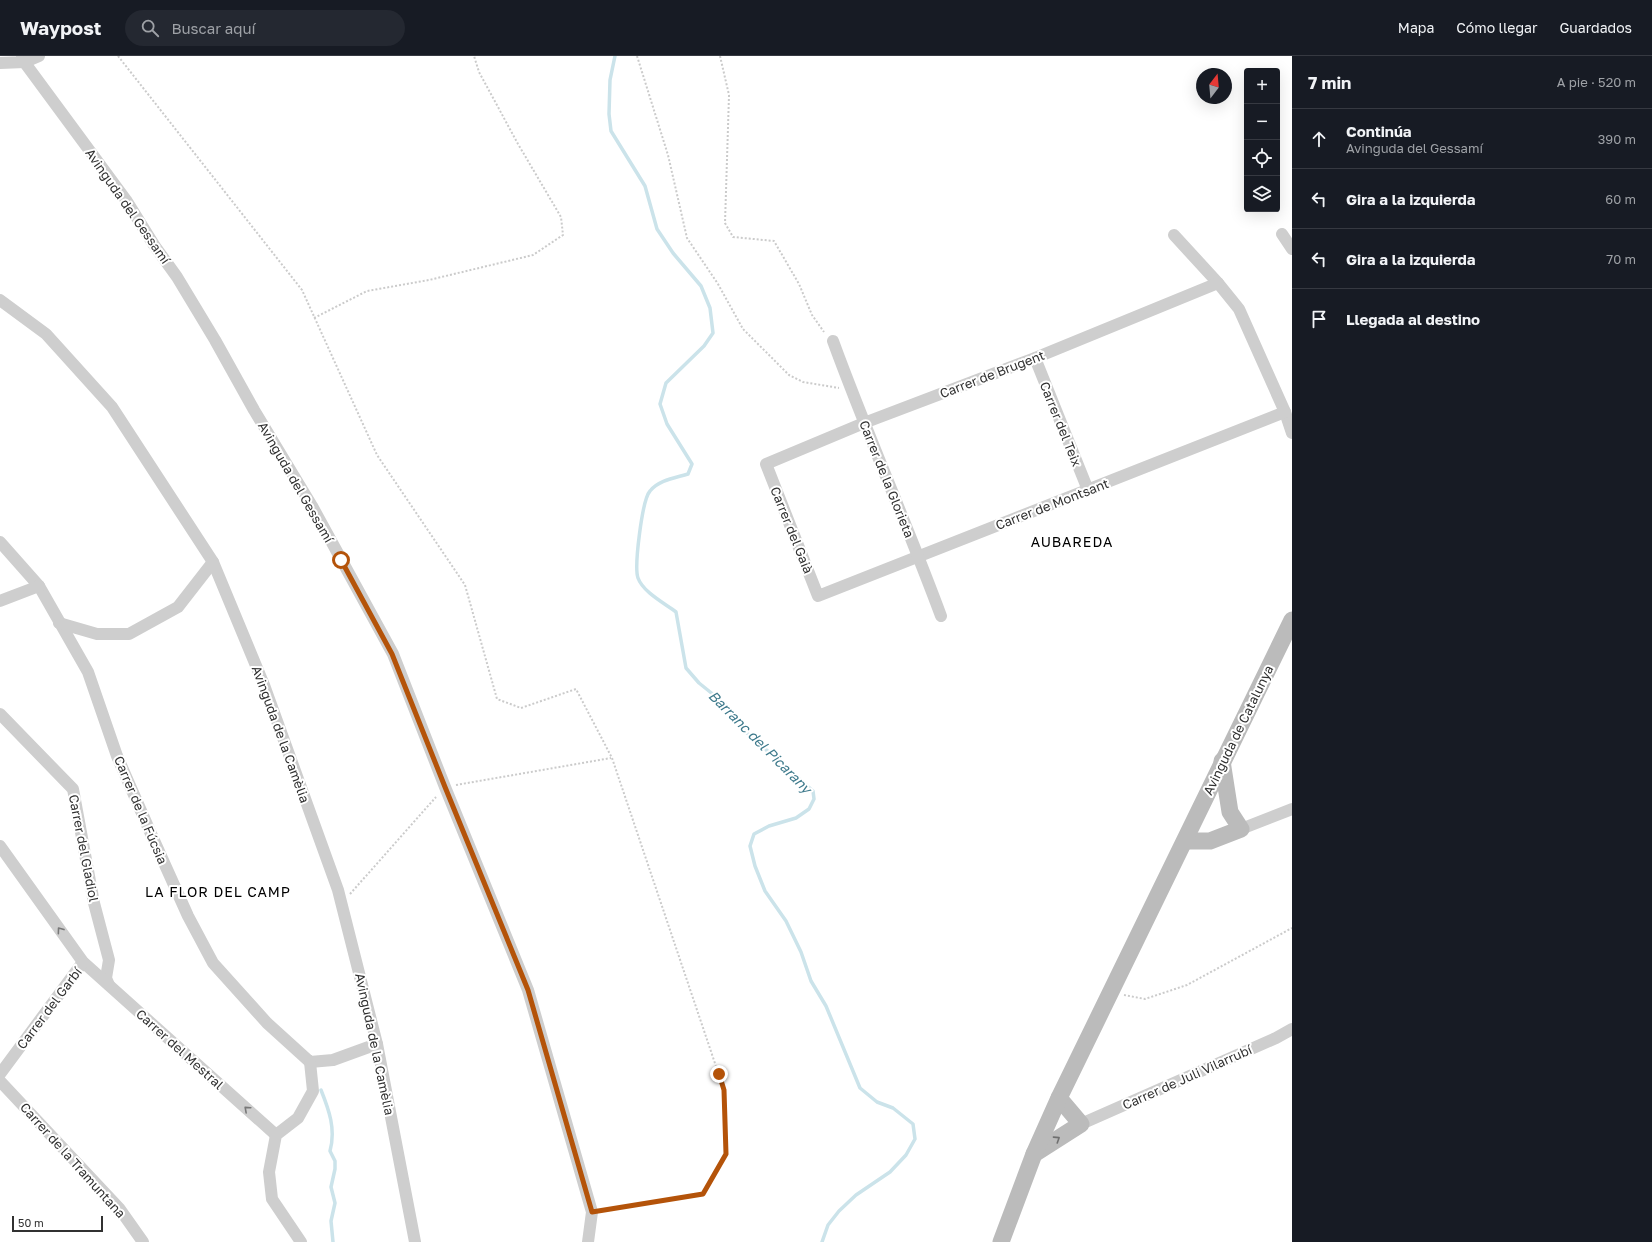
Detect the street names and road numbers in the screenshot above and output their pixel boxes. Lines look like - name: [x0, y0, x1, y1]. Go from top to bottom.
- street label: Avinguda del Gessamí: [82, 145, 175, 268]
- street label: Carrer de Brugent: [937, 347, 1047, 401]
- street label: Carrer del Teix: [1037, 379, 1085, 469]
- street label: Carrer de la Glorieta: [856, 418, 918, 540]
- street label: Avinguda del Gessamí: [255, 419, 338, 547]
- street label: Carrer de Montsant: [993, 475, 1111, 533]
- street label: Carrer del Gaià: [767, 484, 817, 576]
- street label: Avinguda de Catalunya: [1200, 662, 1276, 798]
- street label: Avinguda de la Camèlia: [249, 663, 313, 805]
- street label: Carrer de la Fúcsia: [111, 753, 171, 867]
- street label: Carrer del Gladiol: [66, 793, 102, 903]
- street label: Carrer del Garbí: [13, 963, 86, 1052]
- street label: Avinguda de la Camèlia: [352, 971, 398, 1117]
- street label: Carrer del Mestral: [133, 1005, 227, 1093]
- street label: Carrer de Juli Vilarrubí: [1120, 1041, 1256, 1113]
- street label: Carrer de la Tramuntana: [17, 1099, 129, 1221]

